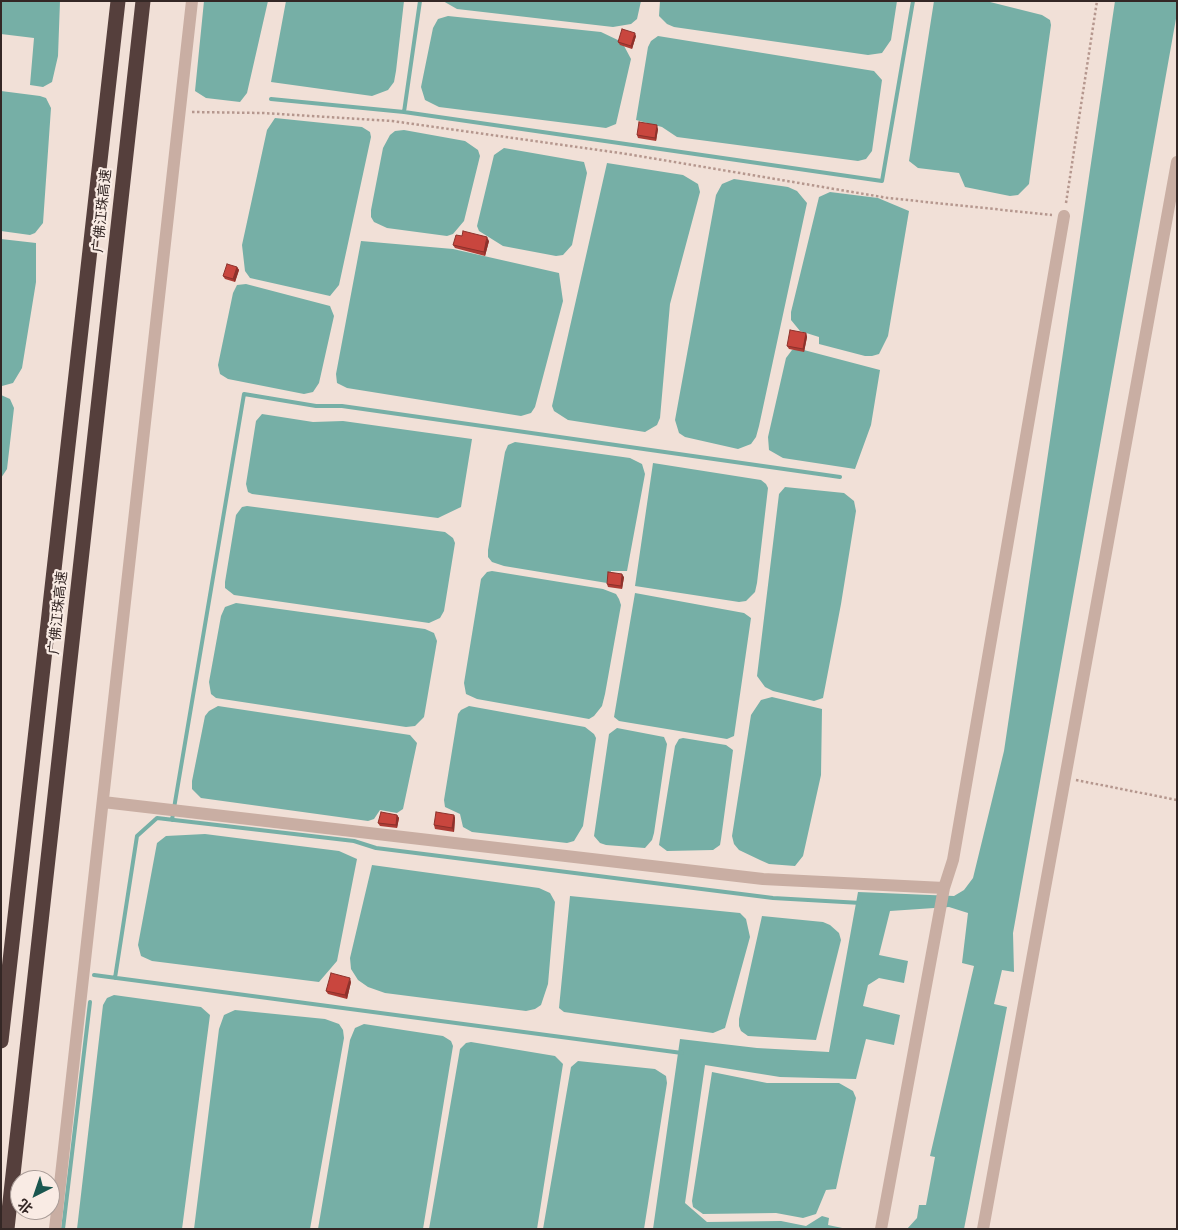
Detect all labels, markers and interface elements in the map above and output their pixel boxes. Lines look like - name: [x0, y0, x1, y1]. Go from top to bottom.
- street label: 广佛江珠高速: [90, 168, 116, 254]
- street label: 广佛江珠高速: [46, 570, 72, 656]
- north arrow: [10, 1170, 60, 1220]
- text: 北: [14, 1194, 37, 1218]

